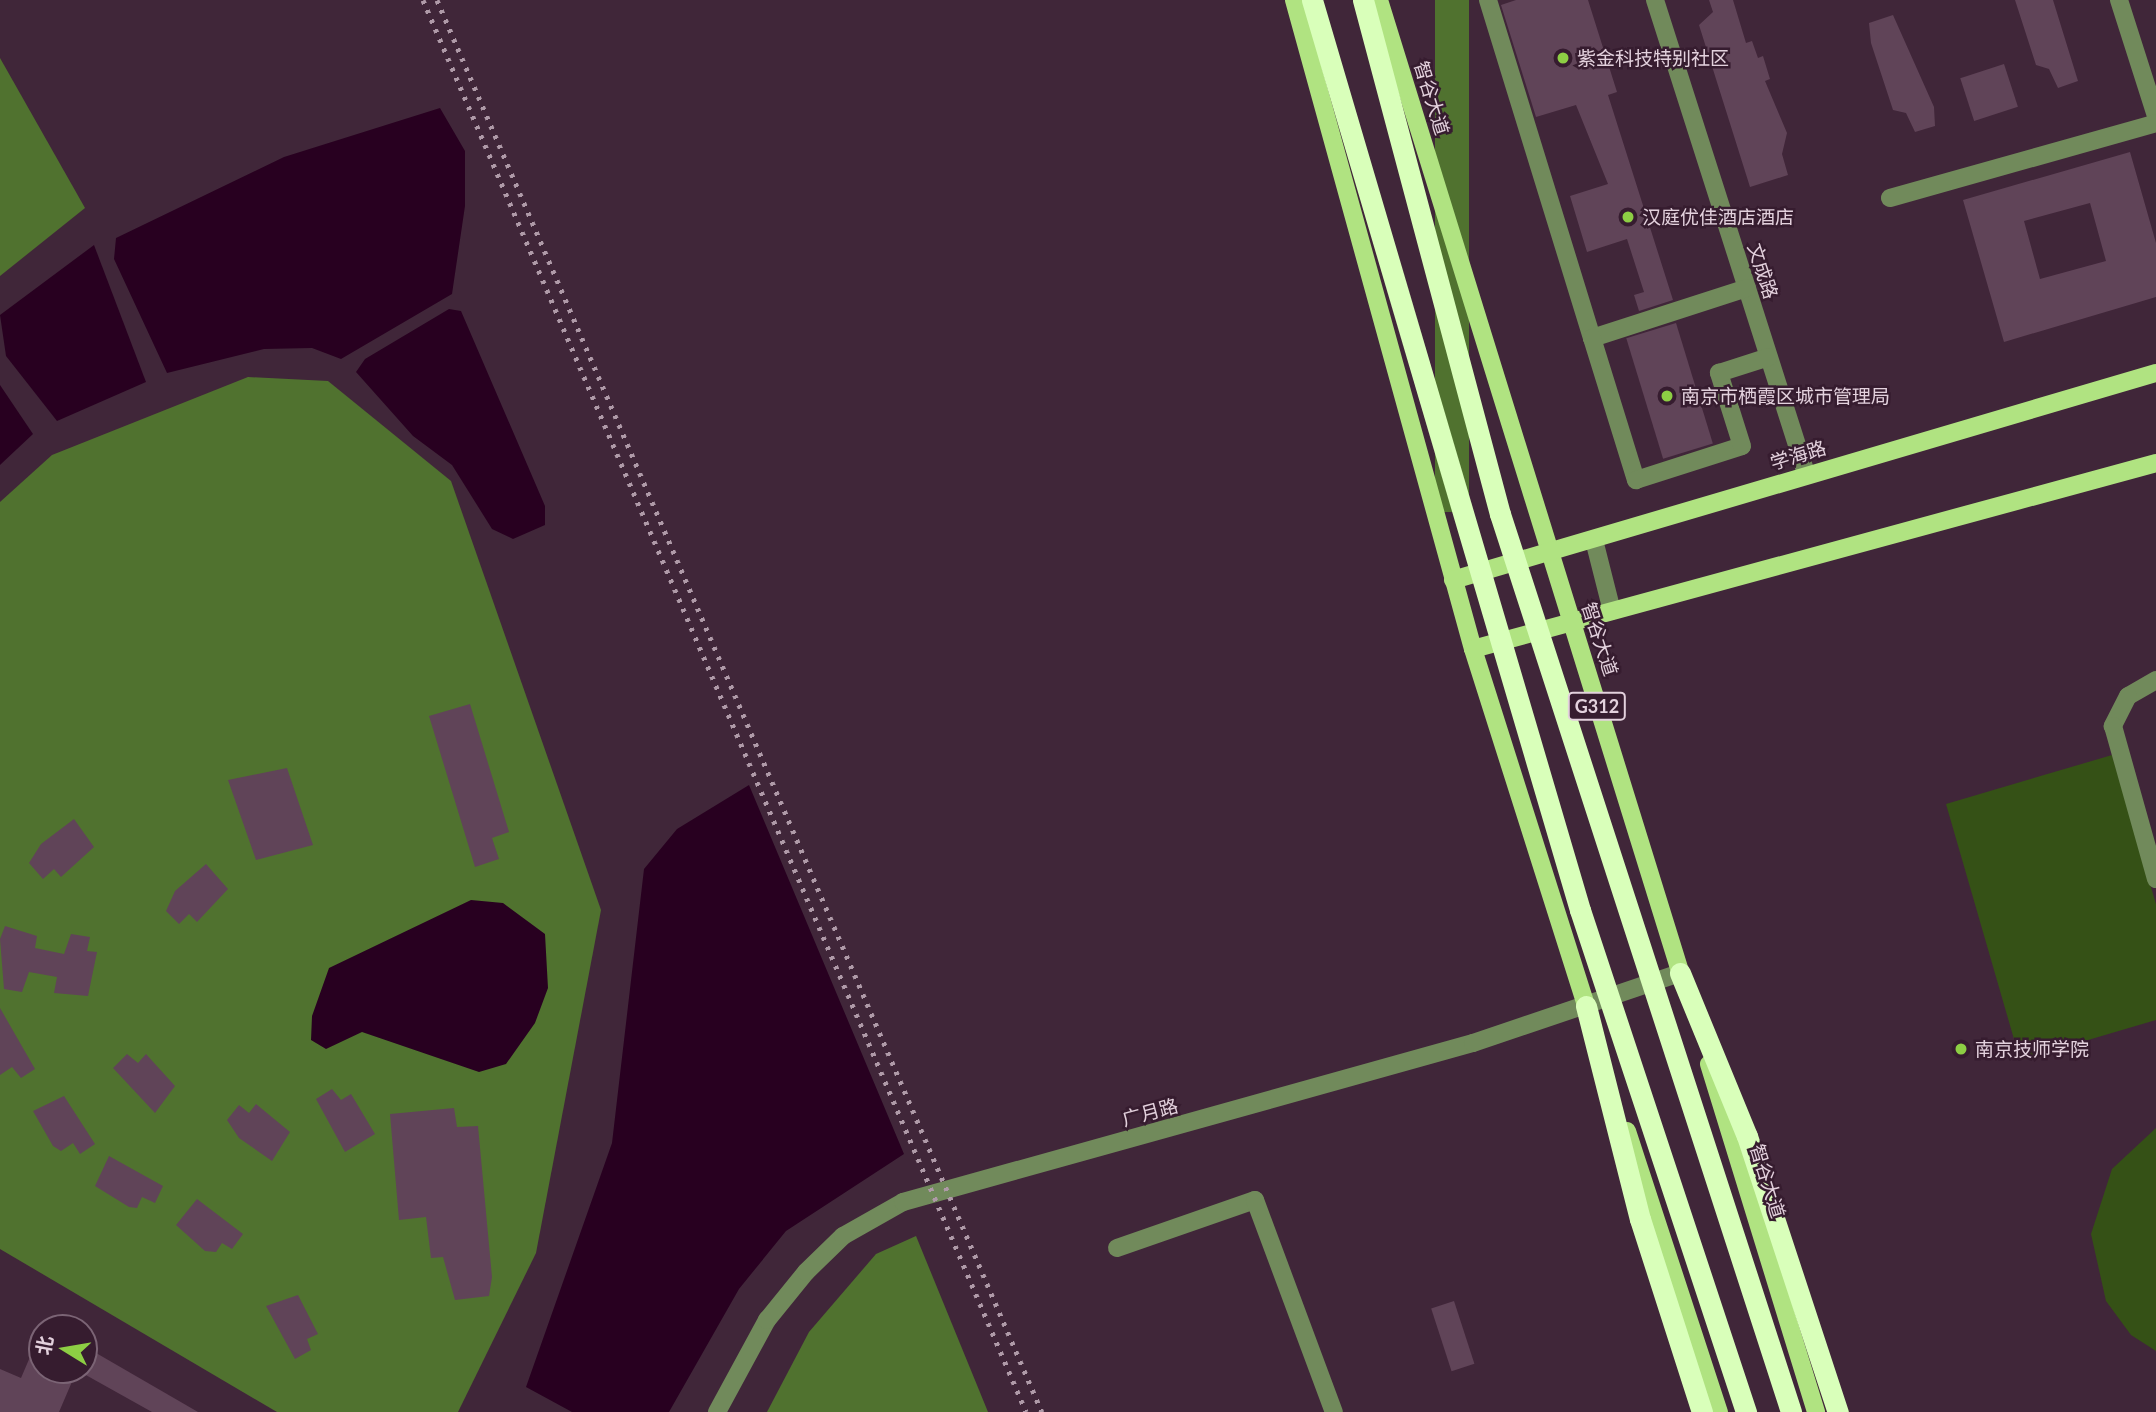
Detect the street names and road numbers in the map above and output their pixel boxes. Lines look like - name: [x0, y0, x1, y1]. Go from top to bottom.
- street label: 智谷大道: [1410, 58, 1454, 138]
- street label: 文成路: [1743, 240, 1783, 302]
- street label: 学海路: [1767, 436, 1829, 474]
- street label: 智谷大道: [1577, 599, 1623, 679]
- road number: G312: [1567, 692, 1627, 720]
- street label: 广月路: [1120, 1094, 1180, 1130]
- street label: 智谷大道: [1746, 1141, 1790, 1221]

